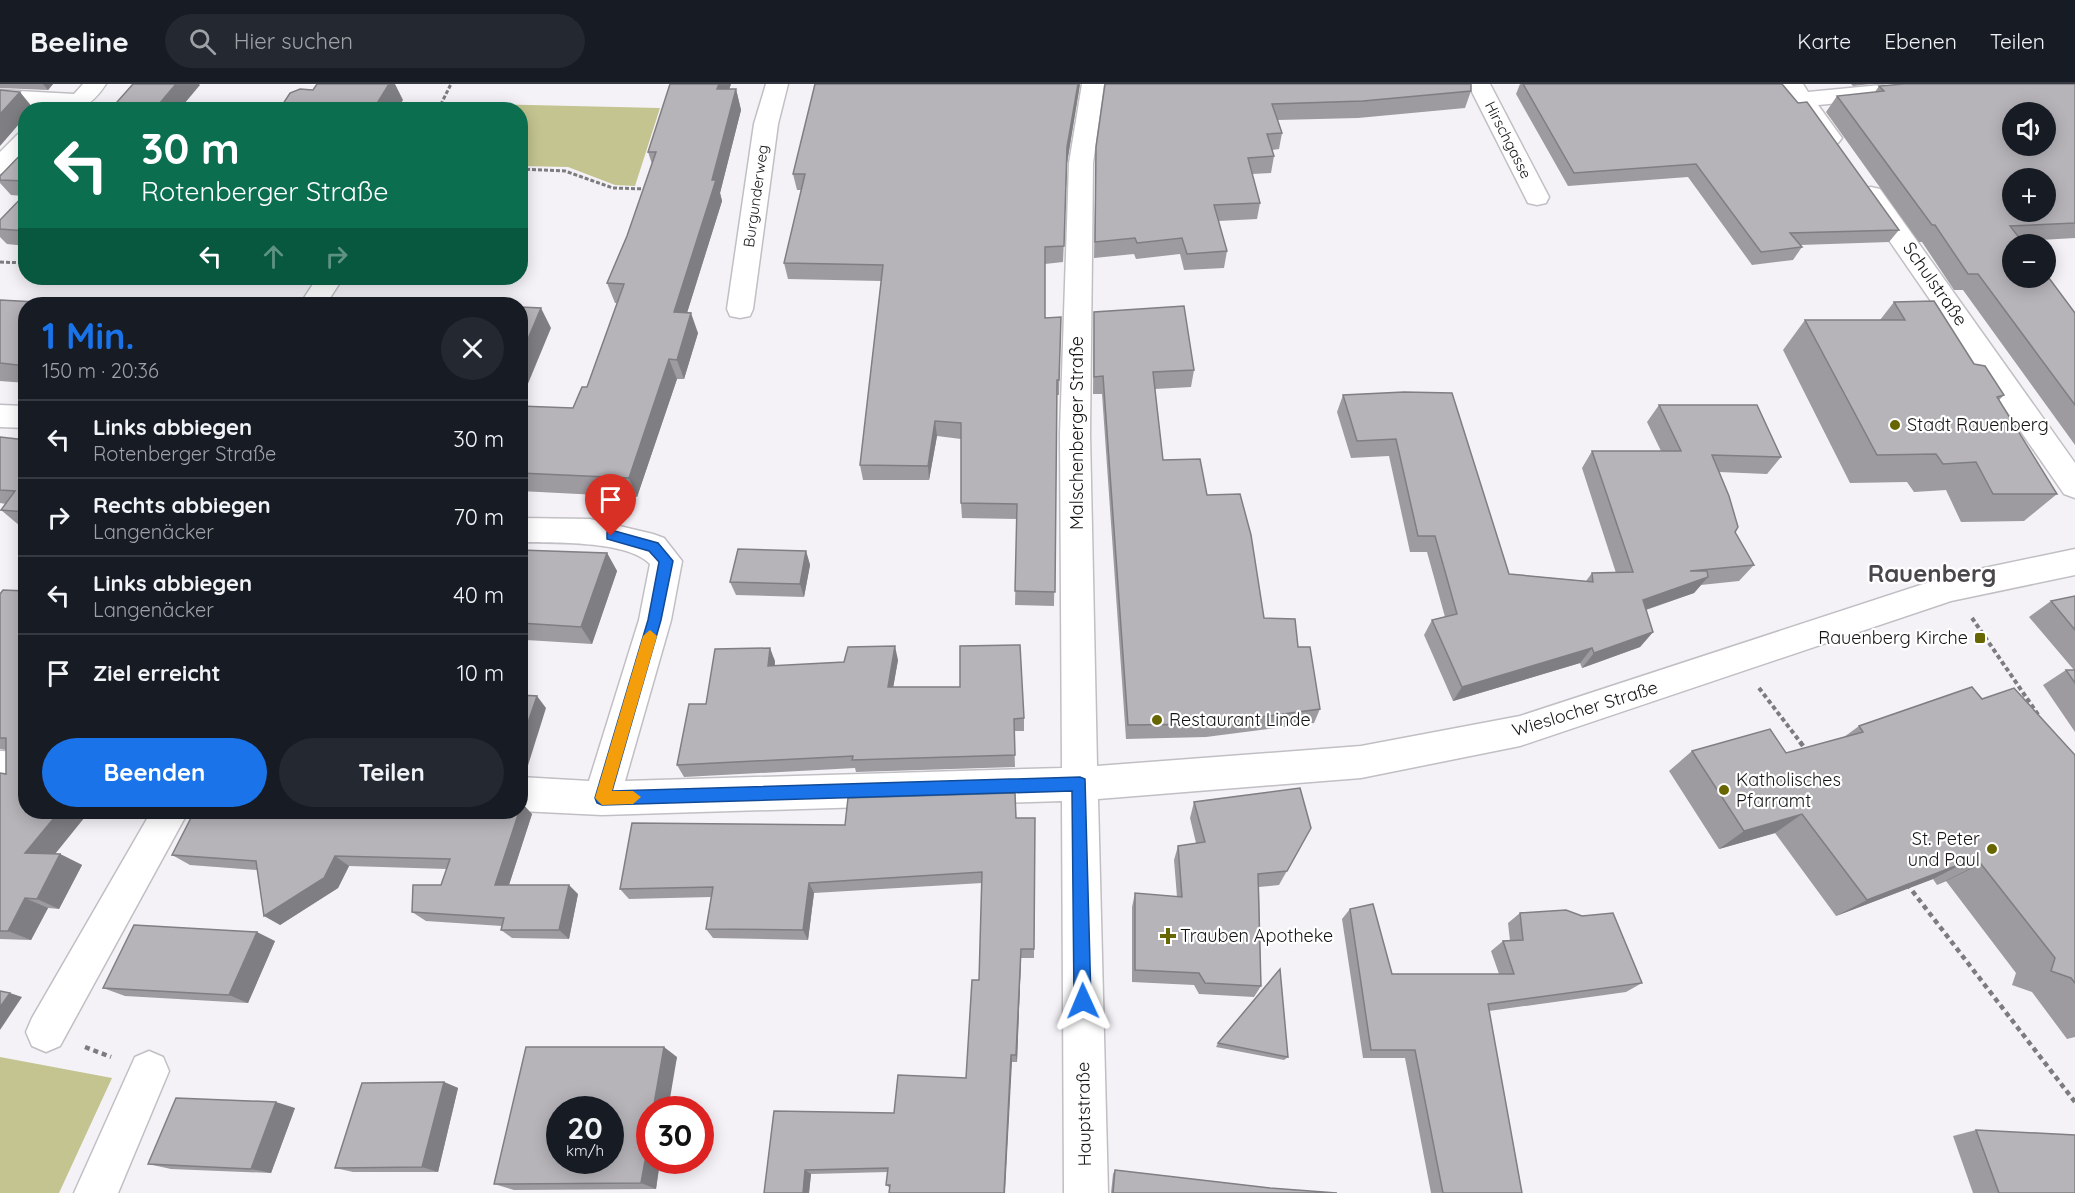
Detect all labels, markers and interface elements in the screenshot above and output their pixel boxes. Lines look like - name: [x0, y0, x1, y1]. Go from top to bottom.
- search box: [165, 14, 585, 68]
- text: Beeline: [30, 24, 129, 59]
- icon: search: [186, 25, 219, 58]
- text: Hier suchen: [234, 27, 353, 55]
- text: Karte: [1797, 28, 1851, 54]
- text: Ebenen: [1884, 28, 1957, 54]
- text: Teilen: [1990, 28, 2045, 54]
- street label: Hirschgasse: [1481, 98, 1536, 182]
- map controls: [2002, 102, 2056, 288]
- button: sound: [2002, 102, 2056, 156]
- text: 30 m: [141, 122, 240, 175]
- icon: left: [42, 126, 120, 204]
- street label: Burgunderweg: [739, 143, 772, 248]
- button: +: [2002, 168, 2056, 222]
- text: Rotenberger Straße: [141, 174, 388, 208]
- button: −: [2002, 234, 2056, 288]
- street label: Schulstraße: [1898, 237, 1973, 330]
- icon: left: [194, 240, 227, 273]
- icon: ahead: [257, 240, 290, 273]
- icon: right: [320, 240, 353, 273]
- text: 1 Min.: [42, 313, 134, 358]
- button: close: [441, 317, 504, 380]
- street label: Malschenberger Straße: [1065, 336, 1088, 530]
- text: 150 m · 20:36: [42, 358, 159, 383]
- text: Links abbiegen: [93, 413, 252, 441]
- place label: Stadt Rauenberg: [1907, 413, 2049, 436]
- marker: Stadt Rauenberg: [1888, 418, 1902, 432]
- icon: left: [42, 423, 75, 456]
- text: 30 m: [453, 425, 504, 453]
- text: Rotenberger Straße: [93, 441, 276, 466]
- pin: [585, 474, 636, 536]
- icon: arrive: [594, 483, 627, 516]
- text: Rechts abbiegen: [93, 491, 271, 519]
- icon: right: [42, 501, 75, 534]
- text: 70 m: [454, 503, 504, 531]
- text: Langenäcker: [93, 519, 214, 544]
- district label: Rauenberg: [1868, 558, 1996, 588]
- text: Links abbiegen: [93, 569, 252, 597]
- icon: left: [42, 579, 75, 612]
- text: 40 m: [453, 581, 504, 609]
- text: Langenäcker: [93, 597, 214, 622]
- place label: Rauenberg Kirche: [1818, 626, 1968, 649]
- marker: Rauenberg Kirche: [1973, 631, 1987, 645]
- icon: arrive: [42, 657, 75, 690]
- text: Ziel erreicht: [93, 659, 221, 687]
- text: 10 m: [457, 659, 504, 687]
- street label: Wieslocher Straße: [1509, 675, 1660, 742]
- place label: Restaurant Linde: [1169, 708, 1311, 731]
- marker: Restaurant Linde: [1150, 713, 1164, 727]
- button: Beenden: [42, 738, 267, 807]
- button: Teilen: [279, 738, 504, 807]
- place label: Katholisches Pfarramt: [1736, 768, 1841, 812]
- marker: Katholisches Pfarramt: [1717, 783, 1731, 797]
- place label: St. Peter und Paul: [1908, 827, 1980, 871]
- marker: St. Peter und Paul: [1985, 842, 1999, 856]
- place label: Trauben Apotheke: [1180, 924, 1333, 947]
- marker: Trauben Apotheke: [1161, 929, 1175, 943]
- position arrow: [1051, 969, 1115, 1033]
- street label: Hauptstraße: [1071, 1062, 1096, 1166]
- speed limit sign: 30: [636, 1096, 714, 1174]
- text: 20: [567, 1109, 603, 1147]
- text: km/h: [566, 1141, 604, 1160]

